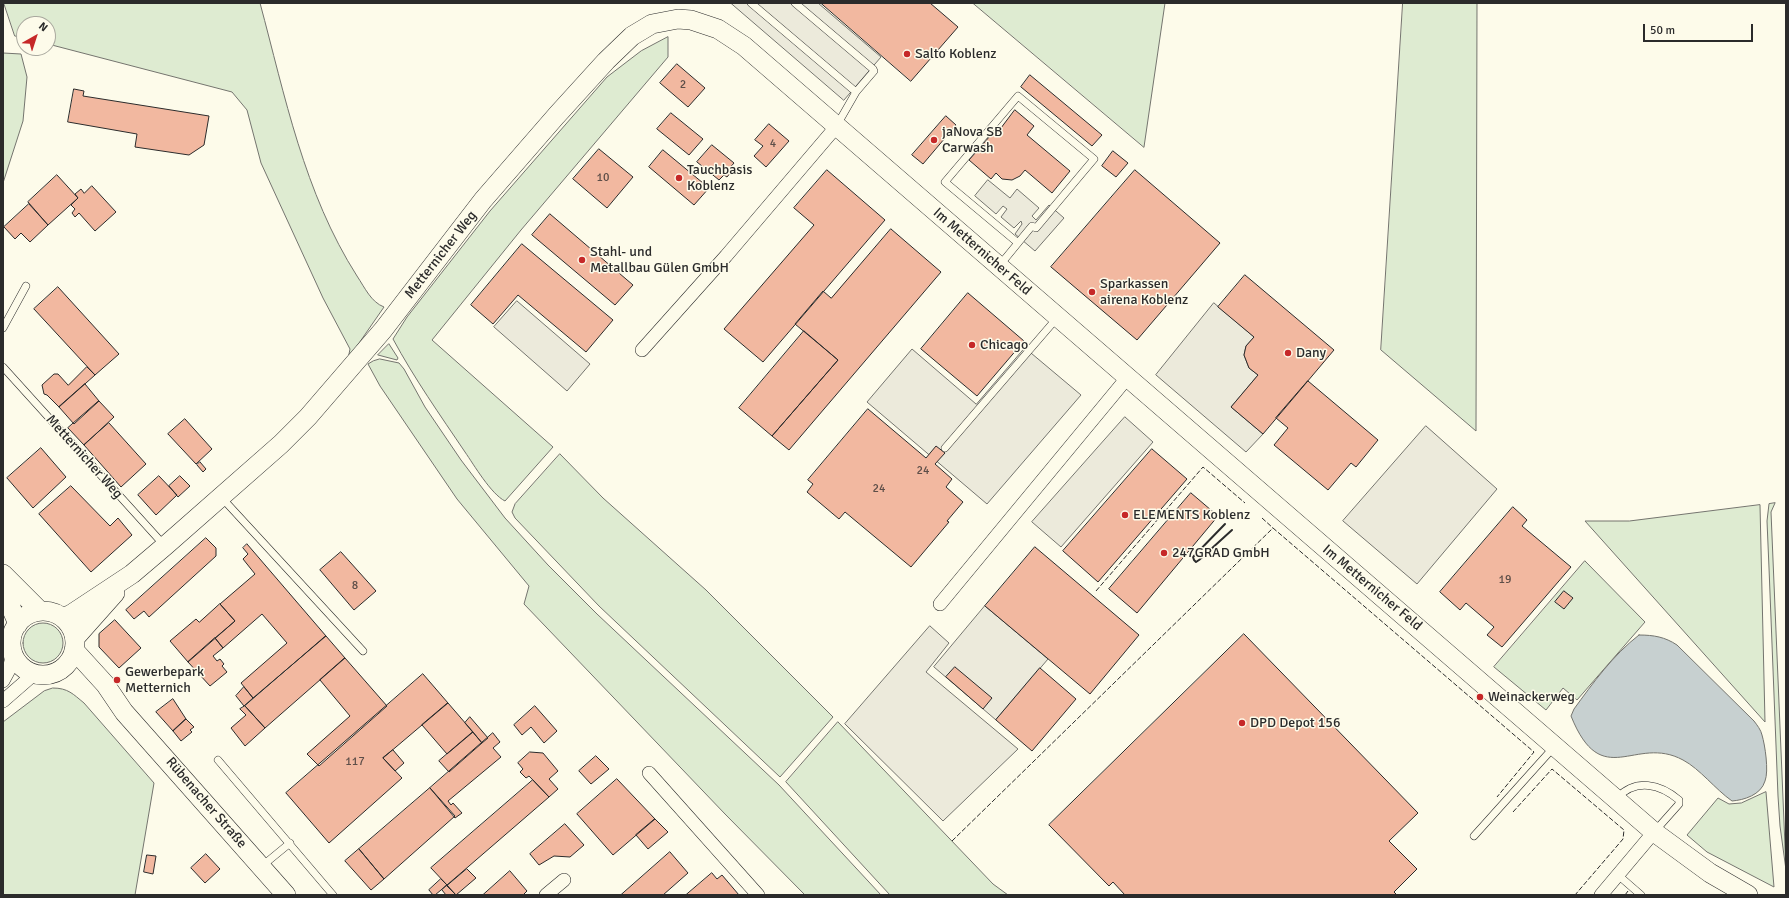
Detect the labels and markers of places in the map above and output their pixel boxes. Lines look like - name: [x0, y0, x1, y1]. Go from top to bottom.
- place label: Salto Koblenz: [915, 46, 997, 62]
- marker: Salto Koblenz: [902, 49, 912, 59]
- place label: jaNova SB Carwash: [942, 124, 1002, 156]
- marker: jaNova SB Carwash: [929, 135, 939, 145]
- place label: Tauchbasis Koblenz: [687, 162, 752, 194]
- marker: Tauchbasis Koblenz: [674, 173, 684, 183]
- place label: Stahl- und Metallbau Gülen GmbH: [590, 244, 729, 276]
- marker: Stahl- und Metallbau Gülen GmbH: [577, 255, 587, 265]
- place label: Sparkassen airena Koblenz: [1100, 276, 1188, 308]
- marker: Sparkassen airena Koblenz: [1087, 287, 1097, 297]
- place label: Chicago: [980, 337, 1028, 353]
- marker: Chicago: [967, 340, 977, 350]
- place label: Dany: [1296, 345, 1326, 361]
- marker: Dany: [1283, 348, 1293, 358]
- place label: ELEMENTS Koblenz: [1133, 507, 1250, 523]
- marker: ELEMENTS Koblenz: [1120, 510, 1130, 520]
- place label: 247GRAD GmbH: [1172, 545, 1270, 561]
- marker: 247GRAD GmbH: [1159, 548, 1169, 558]
- place label: Gewerbepark Metternich: [125, 664, 204, 696]
- marker: Gewerbepark Metternich: [112, 675, 122, 685]
- place label: Weinackerweg: [1488, 689, 1575, 705]
- marker: Weinackerweg: [1475, 692, 1485, 702]
- place label: DPD Depot 156: [1250, 715, 1340, 731]
- marker: DPD Depot 156: [1237, 718, 1247, 728]

